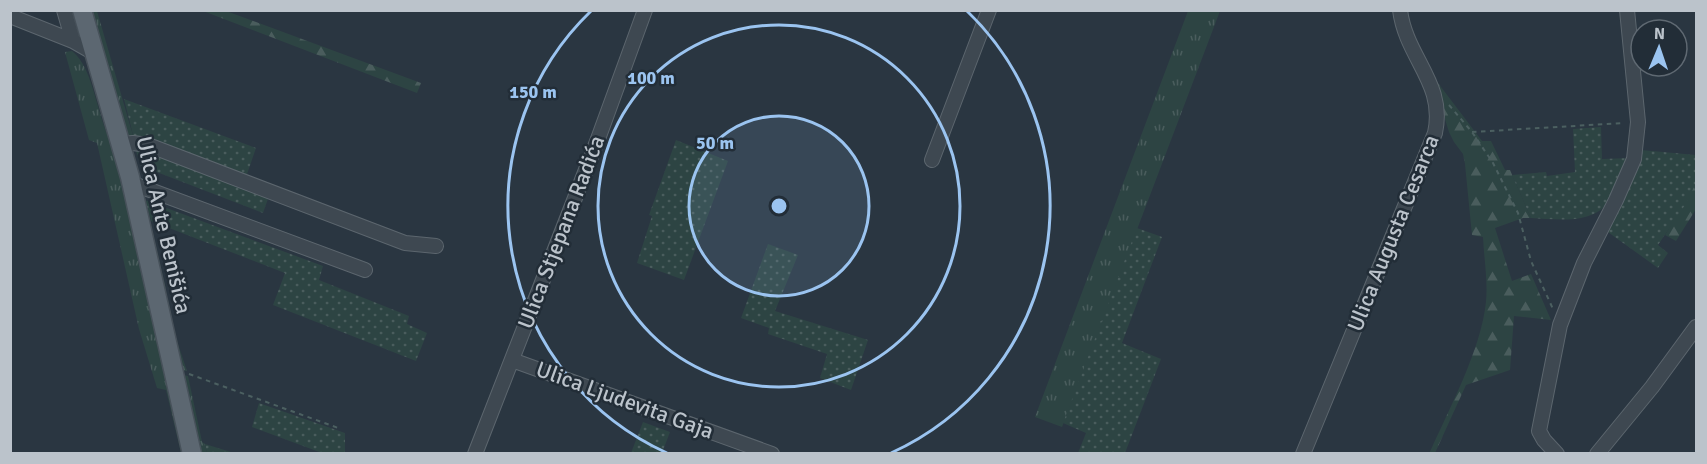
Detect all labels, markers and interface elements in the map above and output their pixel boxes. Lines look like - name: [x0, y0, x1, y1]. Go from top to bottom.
- north arrow: [1629, 18, 1689, 78]
- text: N: [1654, 24, 1665, 44]
- text: 100 m: [627, 67, 675, 89]
- text: 150 m: [509, 81, 557, 103]
- street label: Ulica Augusta Cesarca: [1341, 131, 1445, 335]
- street label: Ulica Stjepana Radića: [512, 132, 610, 332]
- text: 50 m: [696, 132, 734, 154]
- street label: Ulica Ante Benišića: [130, 133, 198, 317]
- centre of rings: [769, 196, 789, 216]
- street label: Ulica Ljudevita Gaja: [533, 355, 717, 445]

